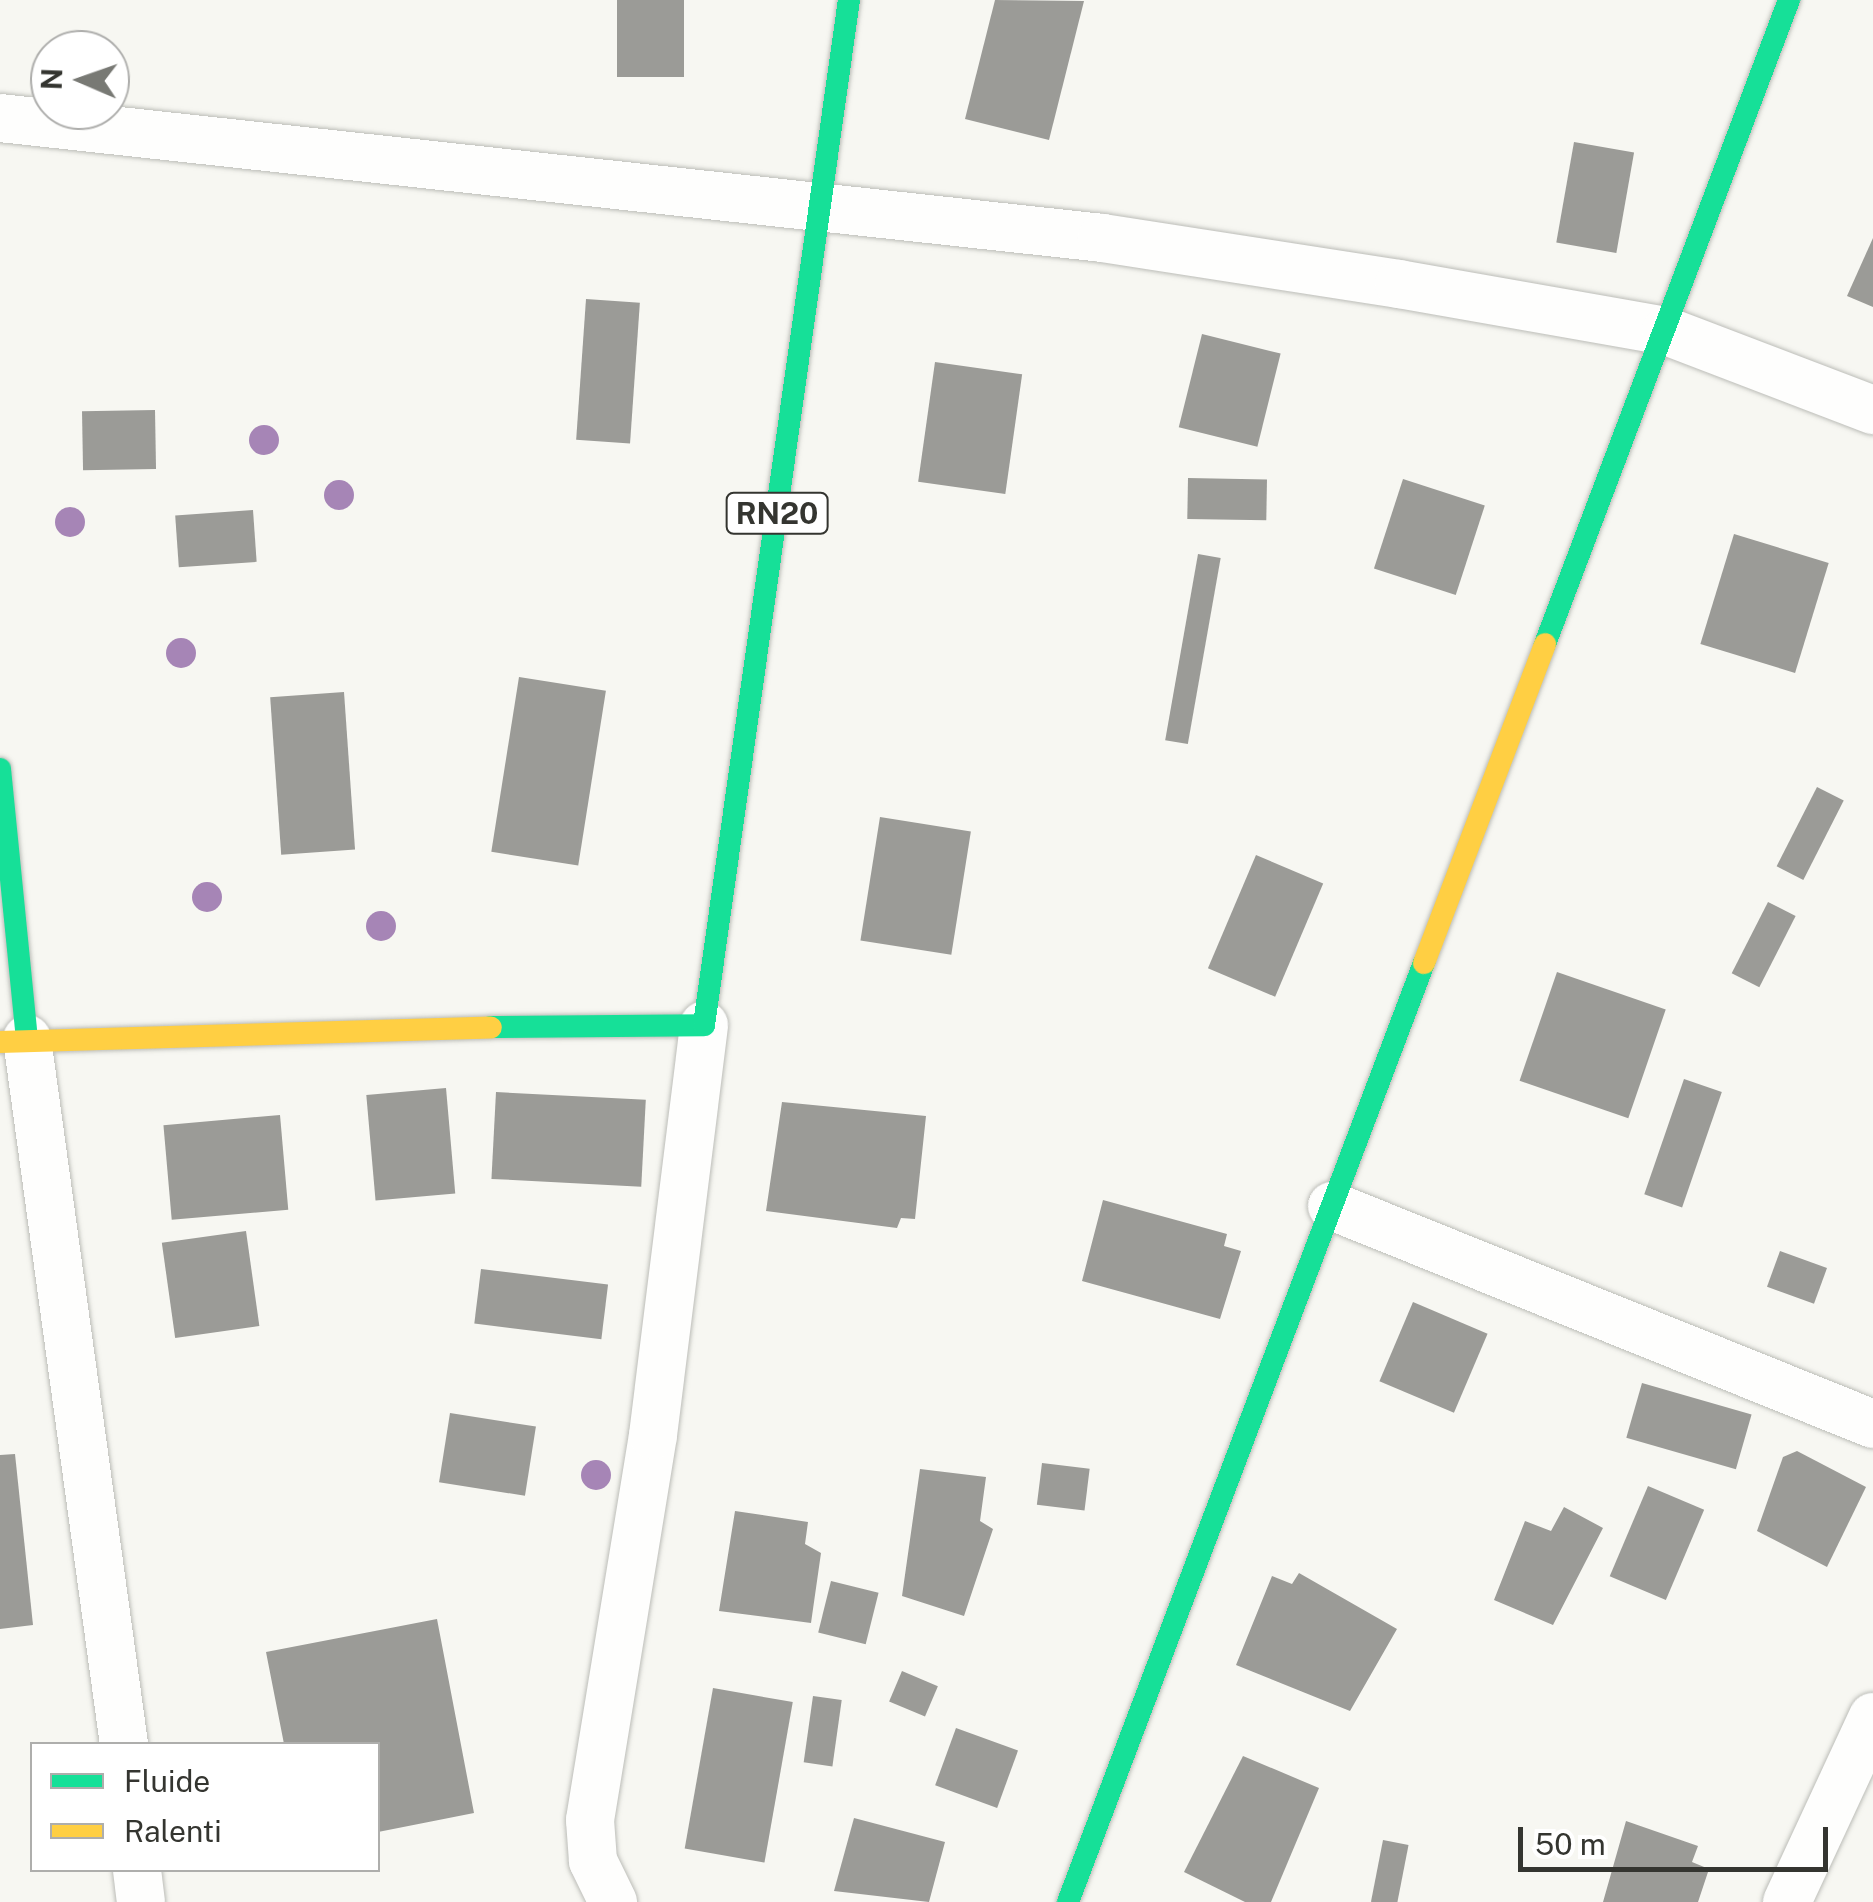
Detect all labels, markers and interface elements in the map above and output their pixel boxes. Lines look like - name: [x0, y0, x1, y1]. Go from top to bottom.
- north arrow: [30, 30, 130, 130]
- text: N: [35, 67, 68, 91]
- road number: RN20: [724, 488, 830, 538]
- legend: [30, 1742, 380, 1872]
- text: Fluide: [124, 1763, 210, 1799]
- scale bar: [1523, 1807, 1833, 1869]
- text: Ralenti: [124, 1813, 222, 1849]
- text: 50 m: [1535, 1826, 1606, 1862]

